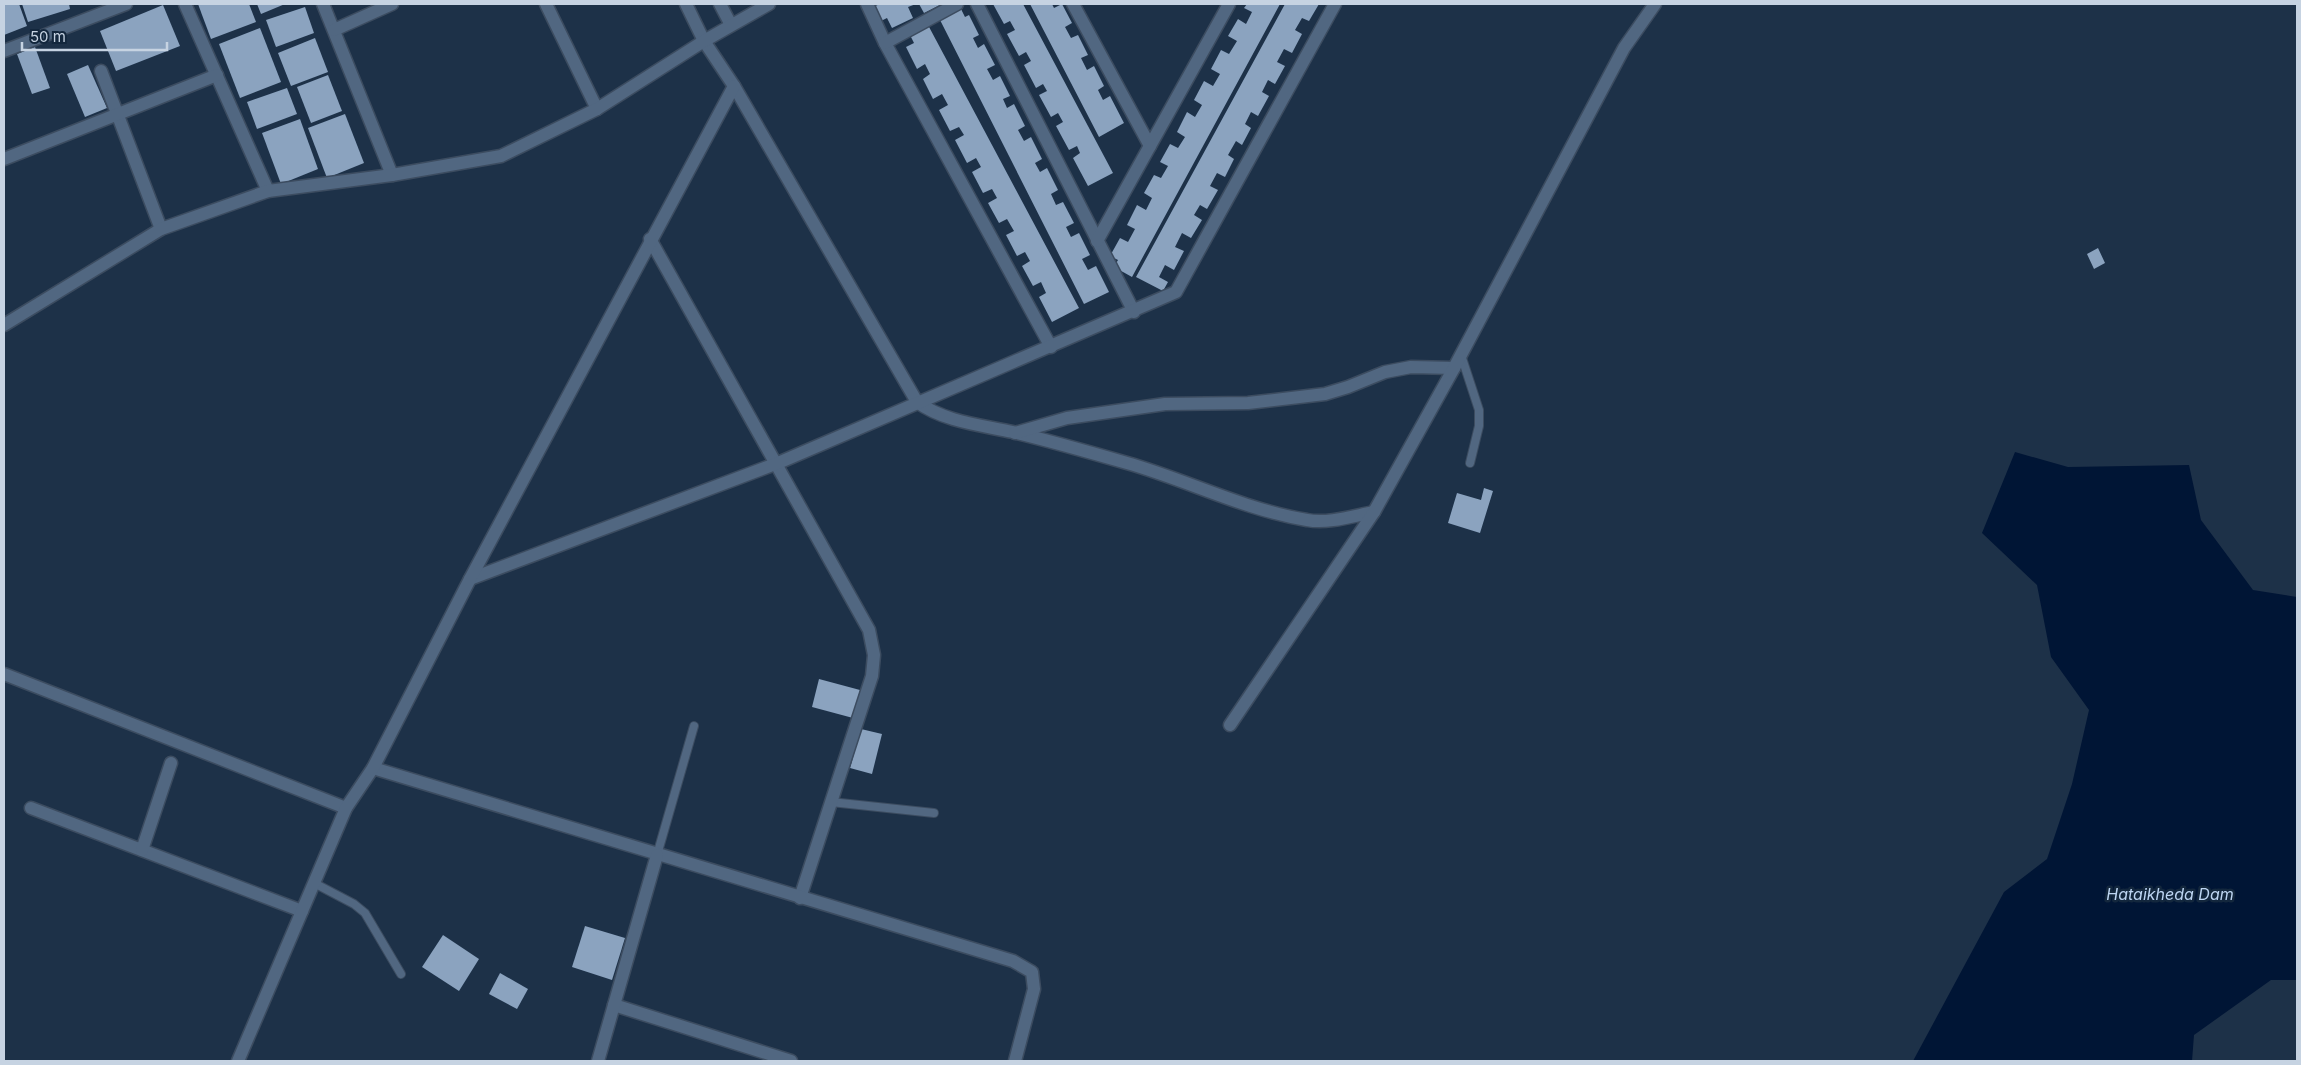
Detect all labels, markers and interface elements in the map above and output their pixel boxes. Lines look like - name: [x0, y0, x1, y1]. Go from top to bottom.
- scale bar: [22, 20, 168, 52]
- text: 50 m: [30, 27, 66, 46]
- water label: Hataikheda Dam: [2106, 884, 2234, 904]

